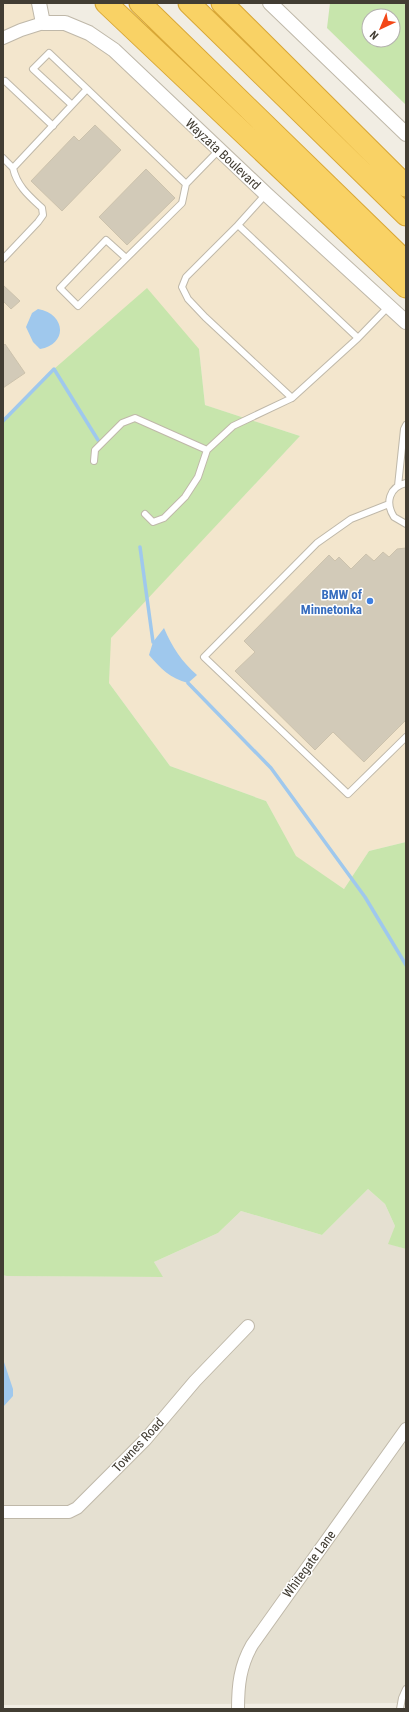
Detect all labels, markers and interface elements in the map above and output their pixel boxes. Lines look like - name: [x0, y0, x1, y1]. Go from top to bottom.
- north arrow: [361, 8, 401, 48]
- text: N: [367, 28, 381, 42]
- street label: Wayzata Boulevard: [182, 115, 264, 193]
- place label: BMW of Minnetonka: [301, 587, 363, 617]
- marker: BMW of Minnetonka: [365, 596, 375, 606]
- street label: Townes Road: [109, 1415, 167, 1475]
- street label: Whitegate Lane: [280, 1527, 338, 1601]

